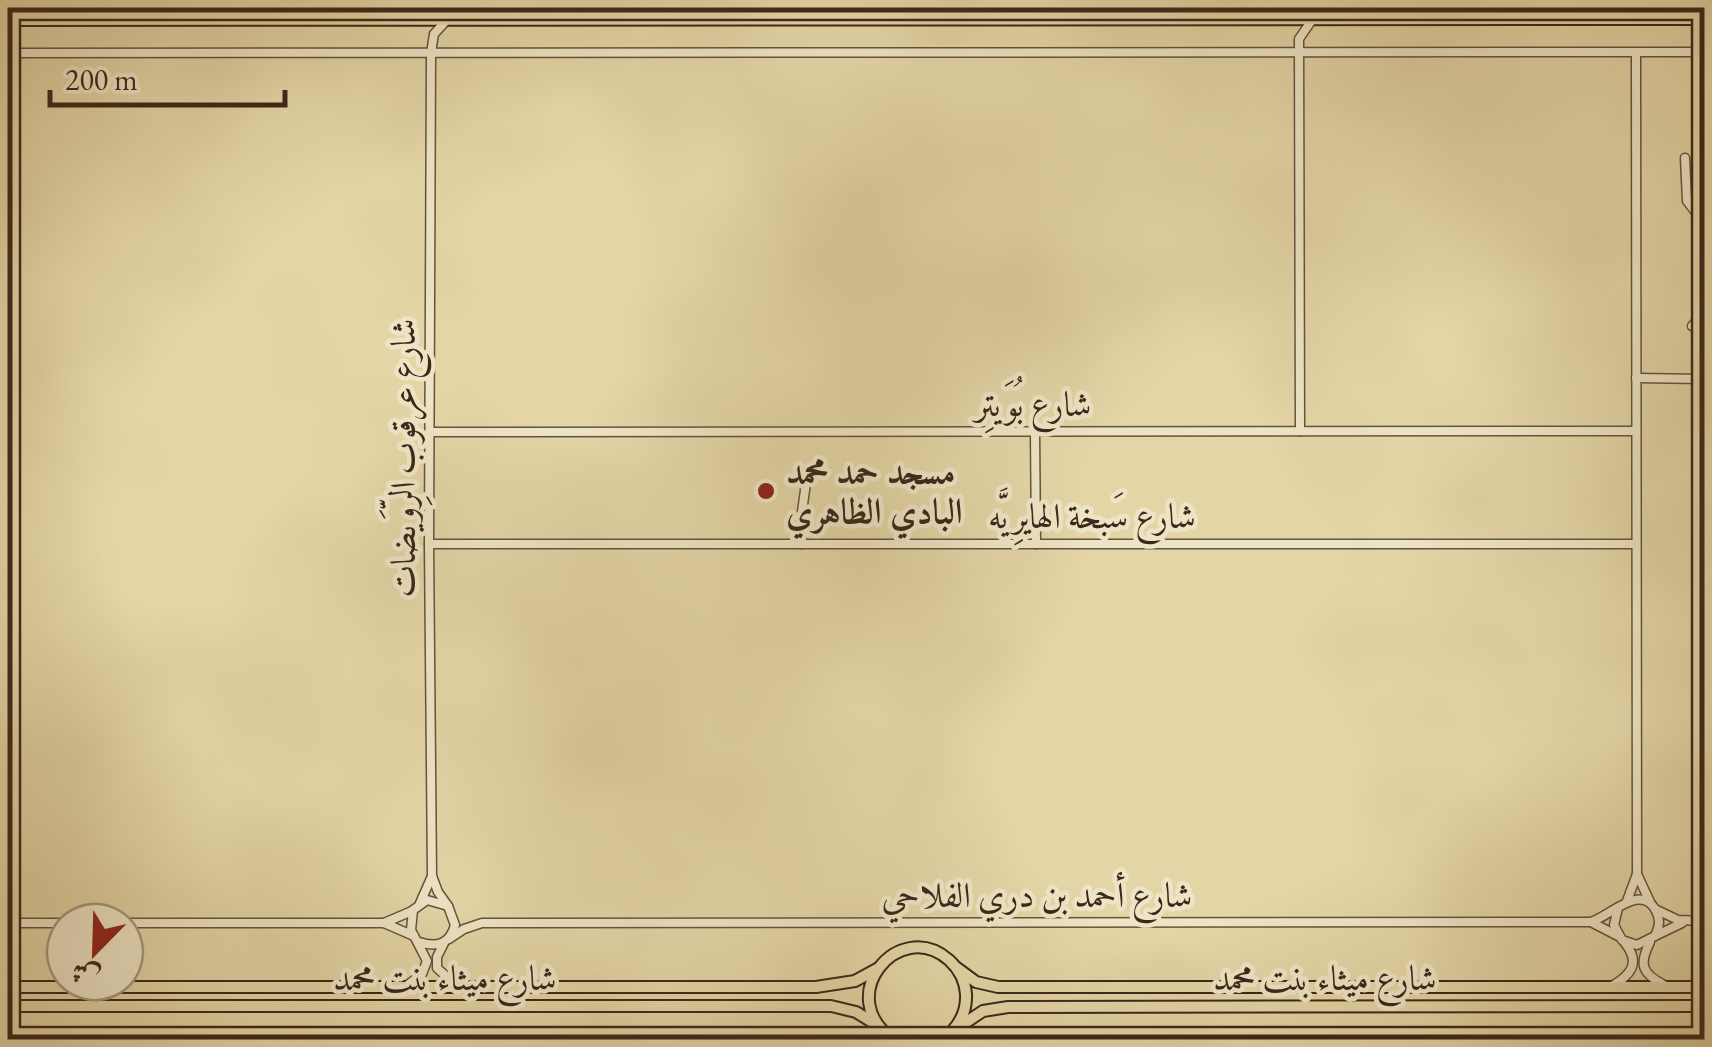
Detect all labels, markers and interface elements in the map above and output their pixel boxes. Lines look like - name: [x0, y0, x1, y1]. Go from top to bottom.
- scale bar: [50, 45, 285, 107]
- text: 200 m: [65, 60, 138, 99]
- street label: شارع عرقوب الرِّوَيضات: [378, 319, 433, 597]
- street label: شارع بُوَيتِر: [972, 375, 1091, 434]
- place label: مسجد حمد محمد البادي الظاهري: [786, 448, 963, 540]
- marker: مسجد حمد محمد البادي الظاهري: [755, 480, 777, 502]
- street label: شارع سَبخة الهايرِيَّه: [988, 487, 1196, 546]
- street label: شارع أحمد بن دري الفلاحي: [882, 871, 1192, 924]
- north arrow: [45, 902, 145, 1002]
- text: ش: [65, 953, 105, 997]
- street label: شارع ميثاء بنت محمد: [333, 955, 557, 1007]
- street label: شارع ميثاء بنت محمد: [1213, 955, 1437, 1007]

